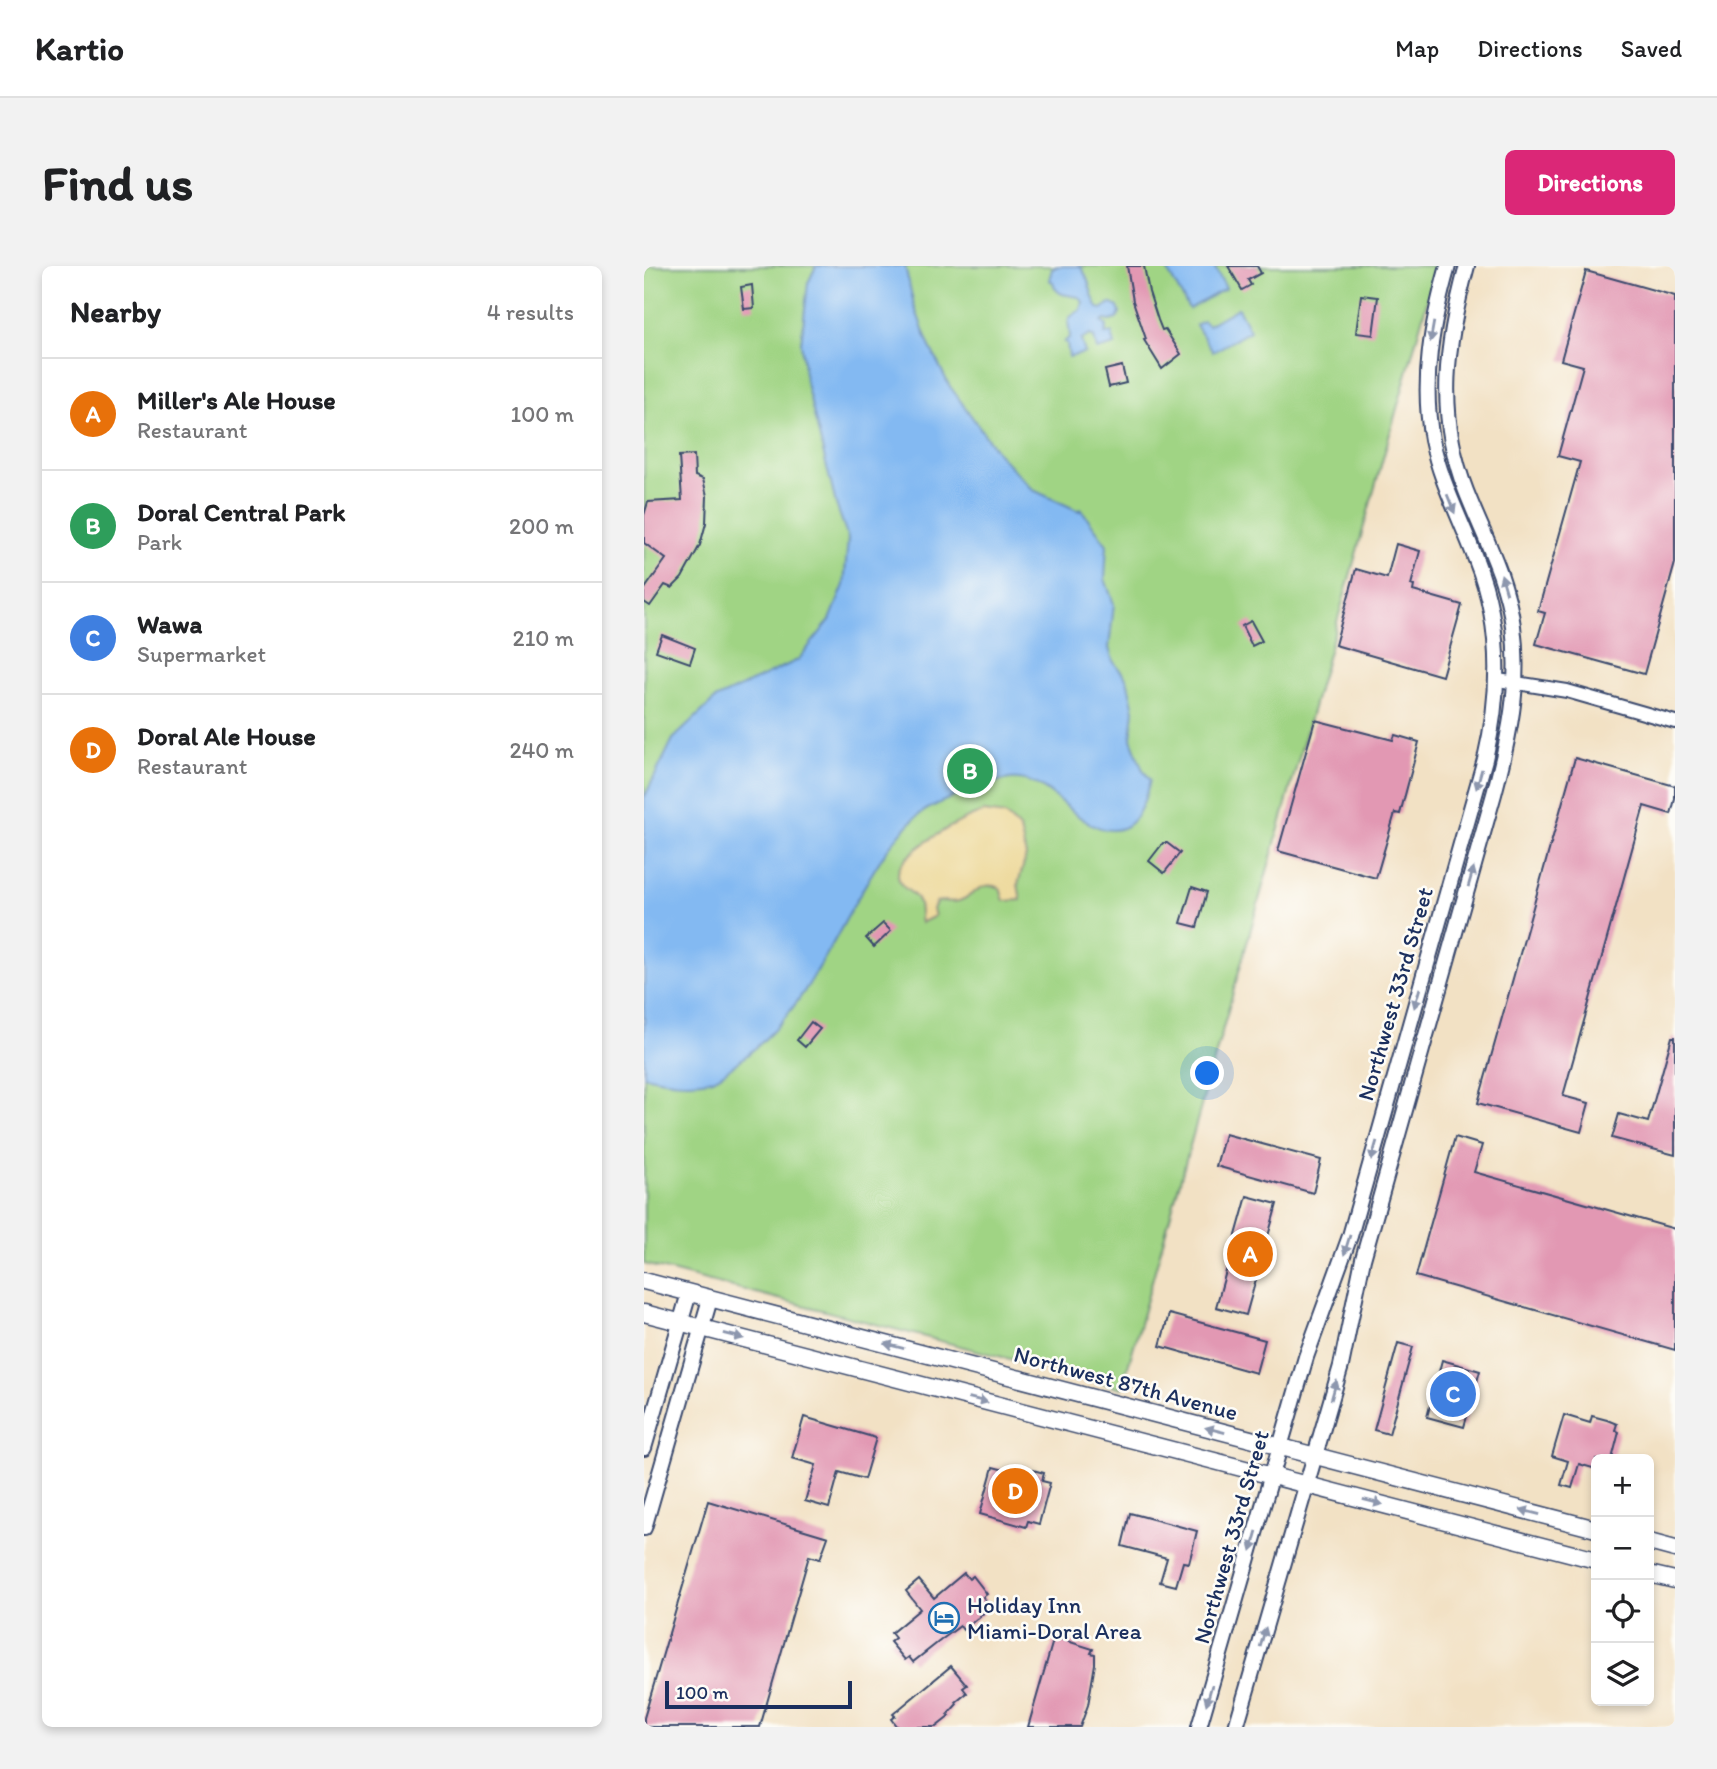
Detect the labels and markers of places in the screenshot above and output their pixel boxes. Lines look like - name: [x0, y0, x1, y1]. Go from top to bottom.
- pin: B: [947, 745, 993, 797]
- pin: A: [1227, 1228, 1273, 1280]
- pin: C: [1430, 1368, 1476, 1420]
- pin: D: [992, 1465, 1038, 1517]
- place label: Holiday Inn Miami-Doral Area: [967, 1591, 1142, 1645]
- hotel icon: Holiday Inn Miami-Doral Area: [927, 1601, 961, 1635]

